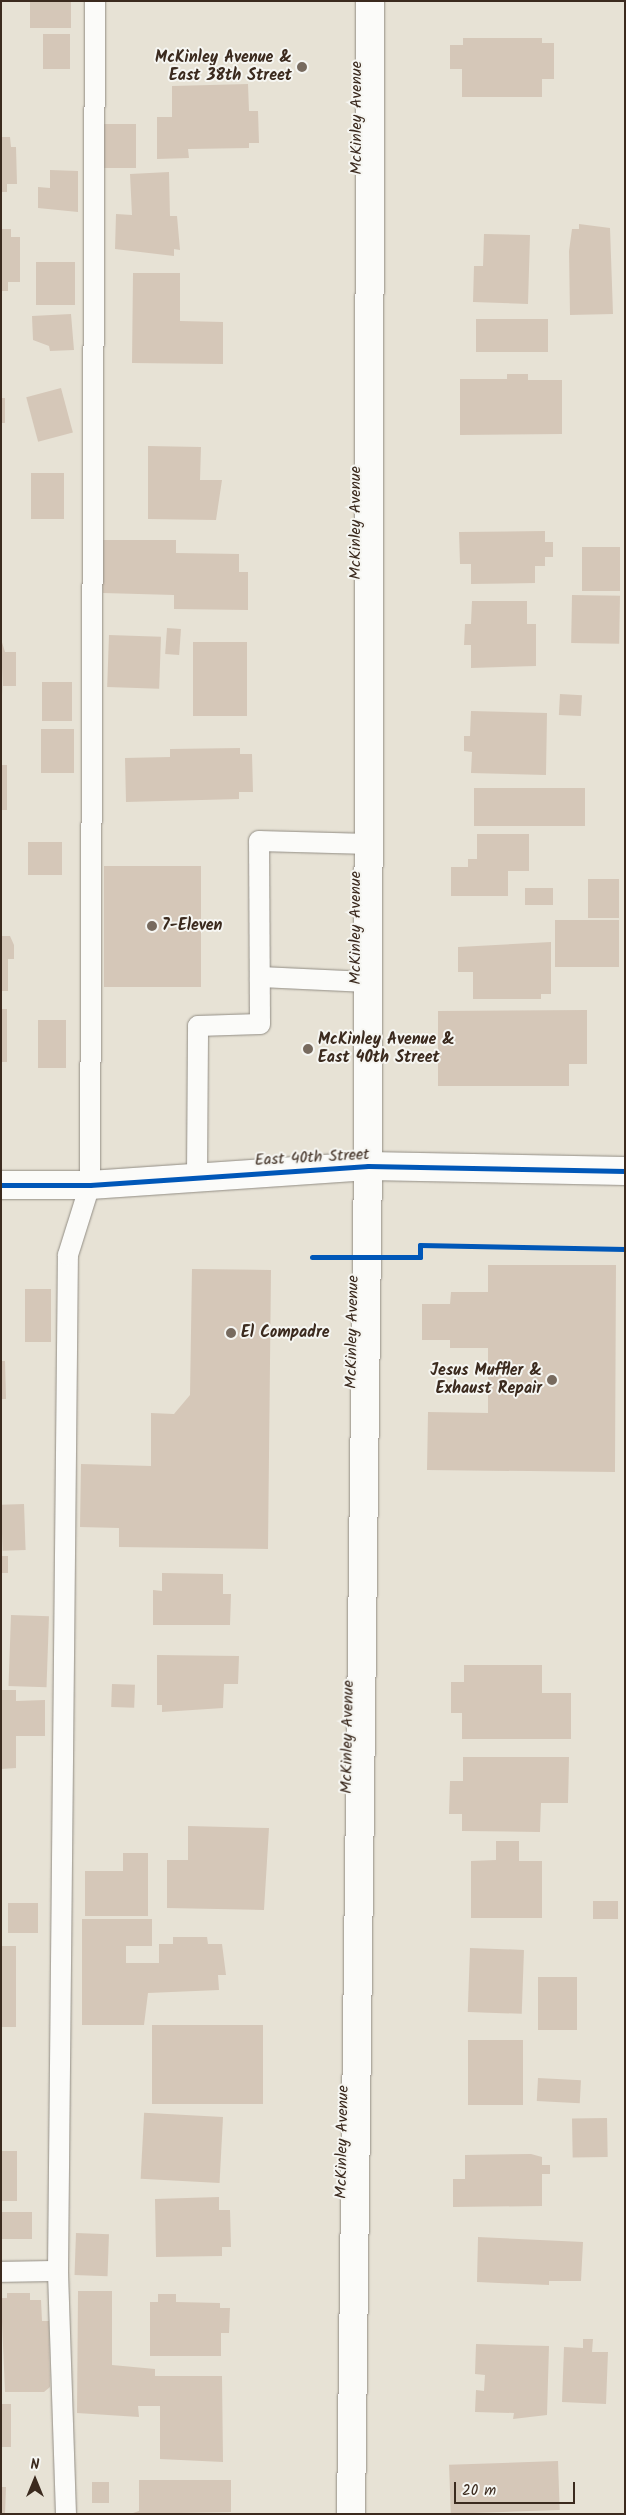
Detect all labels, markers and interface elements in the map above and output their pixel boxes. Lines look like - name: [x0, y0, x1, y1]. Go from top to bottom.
- place label: McKinley Avenue & East 38th Street: [155, 48, 292, 86]
- marker: McKinley Avenue & East 38th Street: [296, 61, 308, 73]
- street label: McKinley Avenue: [347, 61, 367, 175]
- street label: McKinley Avenue: [346, 466, 366, 580]
- street label: McKinley Avenue: [346, 871, 366, 985]
- place label: 7-Eleven: [162, 916, 222, 936]
- marker: 7-Eleven: [146, 920, 158, 932]
- place label: McKinley Avenue & East 40th Street: [318, 1030, 455, 1068]
- marker: McKinley Avenue & East 40th Street: [302, 1043, 314, 1055]
- street label: East 40th Street: [254, 1145, 370, 1171]
- street label: McKinley Avenue: [342, 1275, 364, 1389]
- place label: El Compadre: [241, 1323, 329, 1343]
- marker: El Compadre: [225, 1327, 237, 1339]
- place label: Jesus Muffler & Exhaust Repair: [430, 1361, 542, 1399]
- marker: Jesus Muffler & Exhaust Repair: [546, 1374, 558, 1386]
- street label: McKinley Avenue: [337, 1680, 359, 1794]
- street label: McKinley Avenue: [332, 2085, 354, 2199]
- text: N: [31, 2454, 39, 2476]
- north arrow: [10, 2455, 60, 2505]
- scale bar: [456, 2472, 577, 2504]
- text: 20 m: [462, 2479, 496, 2503]

